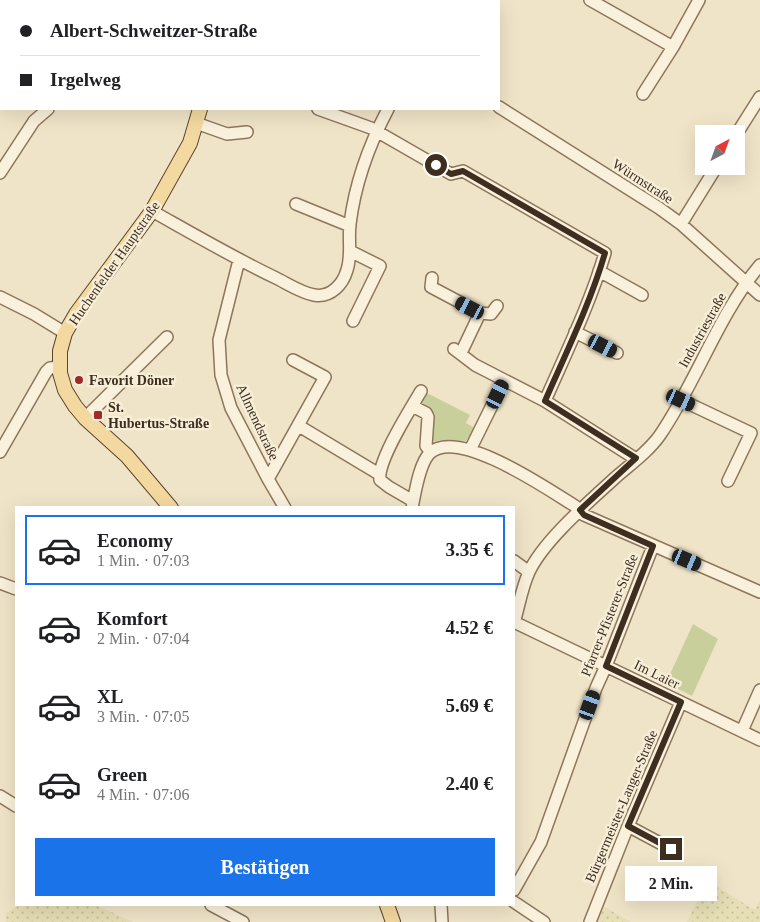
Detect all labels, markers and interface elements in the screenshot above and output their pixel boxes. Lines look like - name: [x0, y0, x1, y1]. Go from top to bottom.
- text: Albert-Schweitzer-Straße: [50, 20, 257, 41]
- text: Irgelweg: [50, 69, 121, 90]
- north arrow: [695, 125, 745, 175]
- map controls: [695, 125, 745, 175]
- route start: [425, 154, 447, 176]
- street label: Würmstraße: [610, 156, 676, 207]
- street label: Huchenfelder Hauptstraße: [66, 199, 163, 328]
- street label: Industriestraße: [676, 290, 729, 370]
- car: [453, 295, 486, 321]
- car: [586, 333, 619, 359]
- place label: Favorit Döner: [89, 373, 174, 388]
- marker: Favorit Döner: [73, 374, 85, 386]
- car: [484, 377, 511, 411]
- street label: Allmendstraße: [233, 382, 282, 463]
- car: [664, 387, 697, 413]
- place label: St. Hubertus-Straße: [108, 400, 209, 431]
- marker: St. Hubertus-Straße: [92, 409, 104, 421]
- icon: car: [37, 528, 82, 573]
- text: Economy: [97, 530, 173, 551]
- text: 3.35 €: [446, 539, 493, 560]
- car: [670, 547, 703, 573]
- text: 1 Min. · 07:03: [97, 552, 189, 569]
- street label: Pfarrer-Pfisterer-Straße: [578, 552, 641, 679]
- icon: car: [37, 606, 82, 651]
- text: Komfort: [97, 608, 168, 629]
- text: 4.52 €: [446, 617, 493, 638]
- text: 2 Min. · 07:04: [97, 630, 189, 647]
- street label: Im Laier: [632, 657, 682, 692]
- icon: car: [37, 684, 82, 729]
- text: XL: [97, 686, 123, 707]
- car: [577, 688, 602, 722]
- text: 5.69 €: [446, 695, 493, 716]
- text: 3 Min. · 07:05: [97, 708, 189, 725]
- street label: Bürgermeister-Langer-Straße: [583, 728, 660, 885]
- icon: car: [37, 762, 82, 807]
- text: Green: [97, 764, 147, 785]
- text: 2.40 €: [446, 773, 493, 794]
- text: 4 Min. · 07:06: [97, 786, 189, 803]
- button: Bestätigen: [35, 838, 495, 896]
- route end: [660, 838, 682, 860]
- callout: 2 Min.: [625, 866, 717, 902]
- text: 2 Min.: [649, 875, 693, 892]

